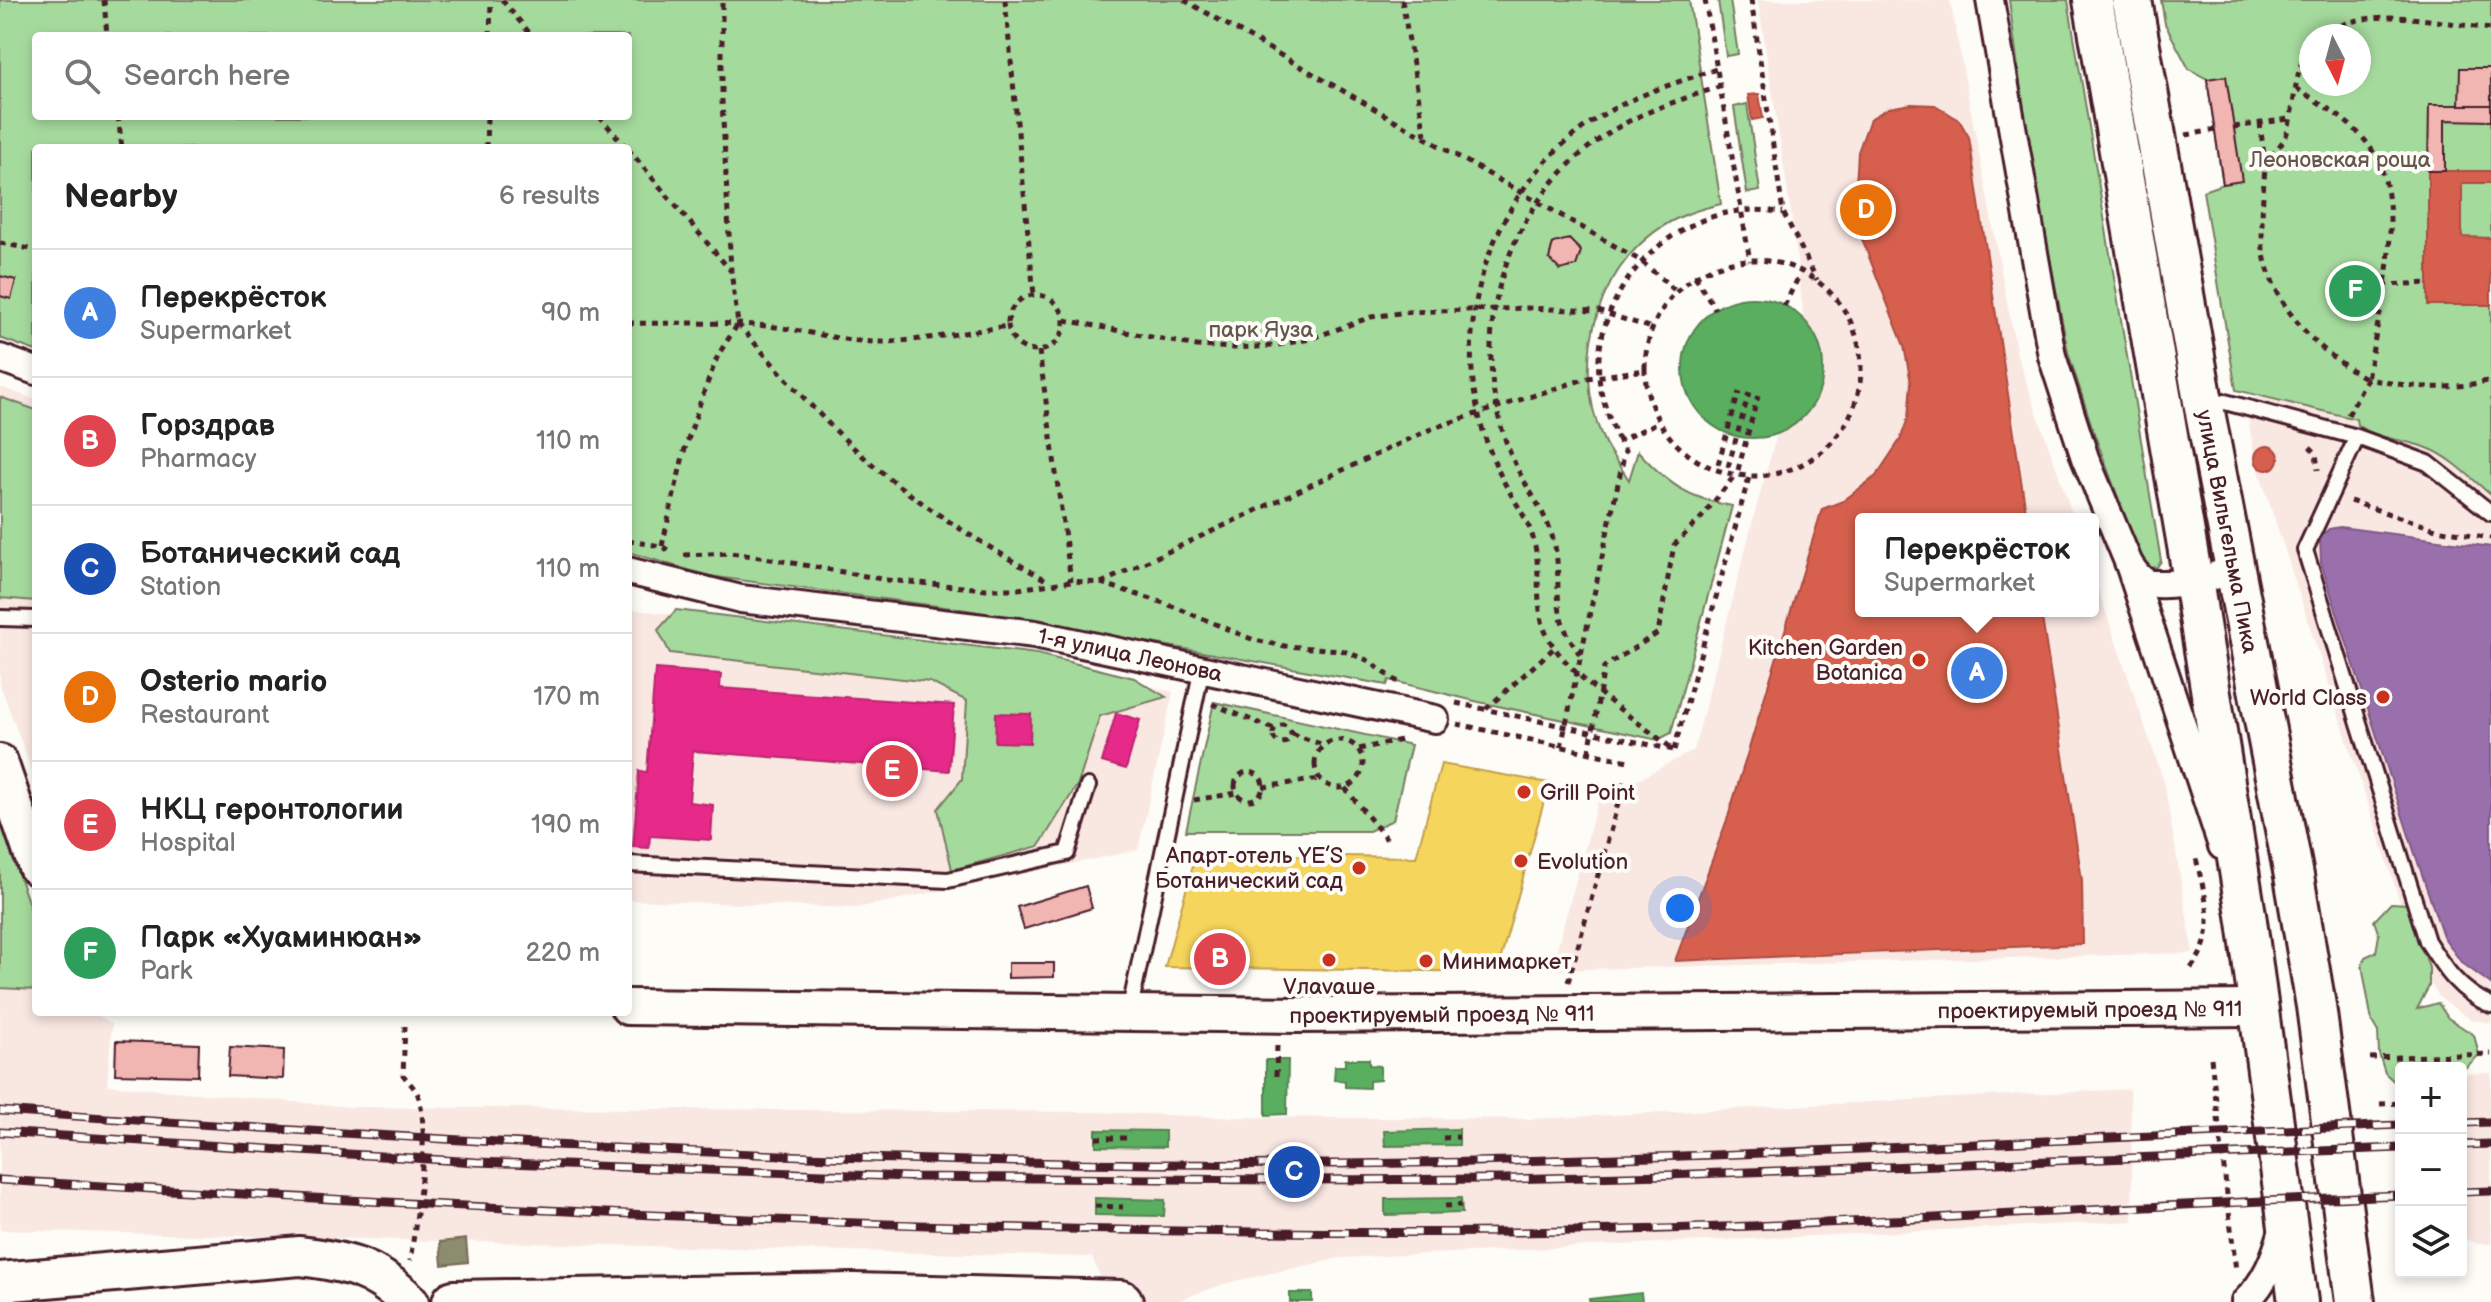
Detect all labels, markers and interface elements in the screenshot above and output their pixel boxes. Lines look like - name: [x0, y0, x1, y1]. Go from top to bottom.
- north arrow: [2299, 24, 2371, 96]
- search box: [32, 32, 632, 120]
- icon: search: [60, 54, 104, 98]
- text: Search here: [124, 58, 290, 94]
- park label: Леоновская роща: [2248, 147, 2431, 174]
- text: Nearby: [64, 176, 178, 217]
- pin: D: [1840, 180, 1892, 240]
- text: 6 results: [499, 181, 600, 212]
- pin: F: [2329, 261, 2381, 321]
- text: Перекрёсток: [140, 280, 326, 316]
- text: A: [82, 298, 98, 329]
- text: 90 m: [541, 298, 600, 329]
- text: Supermarket: [140, 316, 291, 347]
- park label: парк Яуза: [1209, 317, 1313, 344]
- text: Горздрав: [140, 408, 275, 444]
- street label: улица Вильгельма Пика: [2190, 408, 2263, 656]
- text: B: [81, 426, 99, 457]
- text: 110 m: [536, 426, 600, 457]
- text: Pharmacy: [140, 444, 256, 475]
- popup: [1855, 513, 2099, 617]
- text: Перекрёсток: [1884, 532, 2070, 568]
- text: Ботанический сад: [140, 536, 400, 572]
- text: C: [81, 554, 99, 585]
- text: 110 m: [536, 554, 600, 585]
- text: Supermarket: [1884, 568, 2035, 599]
- text: Station: [140, 572, 221, 603]
- street label: 1-я улица Леонова: [1035, 623, 1225, 688]
- place label: Kitchen Garden Botanica: [1748, 635, 1903, 687]
- pin: A: [1951, 643, 2003, 703]
- marker: Kitchen Garden Botanica: [1910, 651, 1928, 669]
- text: Osterio mario: [140, 664, 327, 700]
- text: D: [81, 682, 99, 713]
- text: 170 m: [533, 682, 600, 713]
- place label: World Class: [2250, 685, 2367, 712]
- marker: World Class: [2374, 688, 2392, 706]
- text: Restaurant: [140, 700, 269, 731]
- pin: E: [866, 741, 918, 801]
- place label: Grill Point: [1540, 780, 1635, 807]
- marker: Grill Point: [1515, 783, 1533, 801]
- text: НКЦ геронтологии: [140, 792, 404, 828]
- text: E: [82, 810, 98, 841]
- text: 190 m: [531, 810, 600, 841]
- text: Hospital: [140, 828, 236, 859]
- place label: Апарт-отель YE’S Ботанический сад: [1155, 843, 1343, 895]
- place label: Evolution: [1537, 849, 1628, 876]
- marker: Evolution: [1512, 852, 1530, 870]
- marker: Апарт-отель YE’S Ботанический сад: [1350, 859, 1368, 877]
- your location: [1660, 888, 1700, 928]
- text: Парк «Хуаминюан»: [140, 920, 422, 956]
- pin: B: [1194, 929, 1246, 989]
- text: F: [82, 938, 98, 969]
- text: 220 m: [526, 938, 600, 969]
- place label: Минимаркет: [1442, 949, 1572, 976]
- marker: Vлаvаше: [1320, 951, 1338, 969]
- marker: Минимаркет: [1417, 952, 1435, 970]
- text: Park: [140, 956, 192, 987]
- place label: Vлаvаше: [1283, 974, 1375, 1001]
- street label: проектируемый проезд № 911: [1937, 996, 2243, 1025]
- street label: проектируемый проезд № 911: [1289, 1001, 1595, 1030]
- map controls: [2395, 1062, 2467, 1278]
- button: +: [2395, 1062, 2467, 1134]
- button: −: [2395, 1134, 2467, 1206]
- pin: C: [1268, 1142, 1320, 1202]
- button: layers: [2395, 1206, 2467, 1278]

